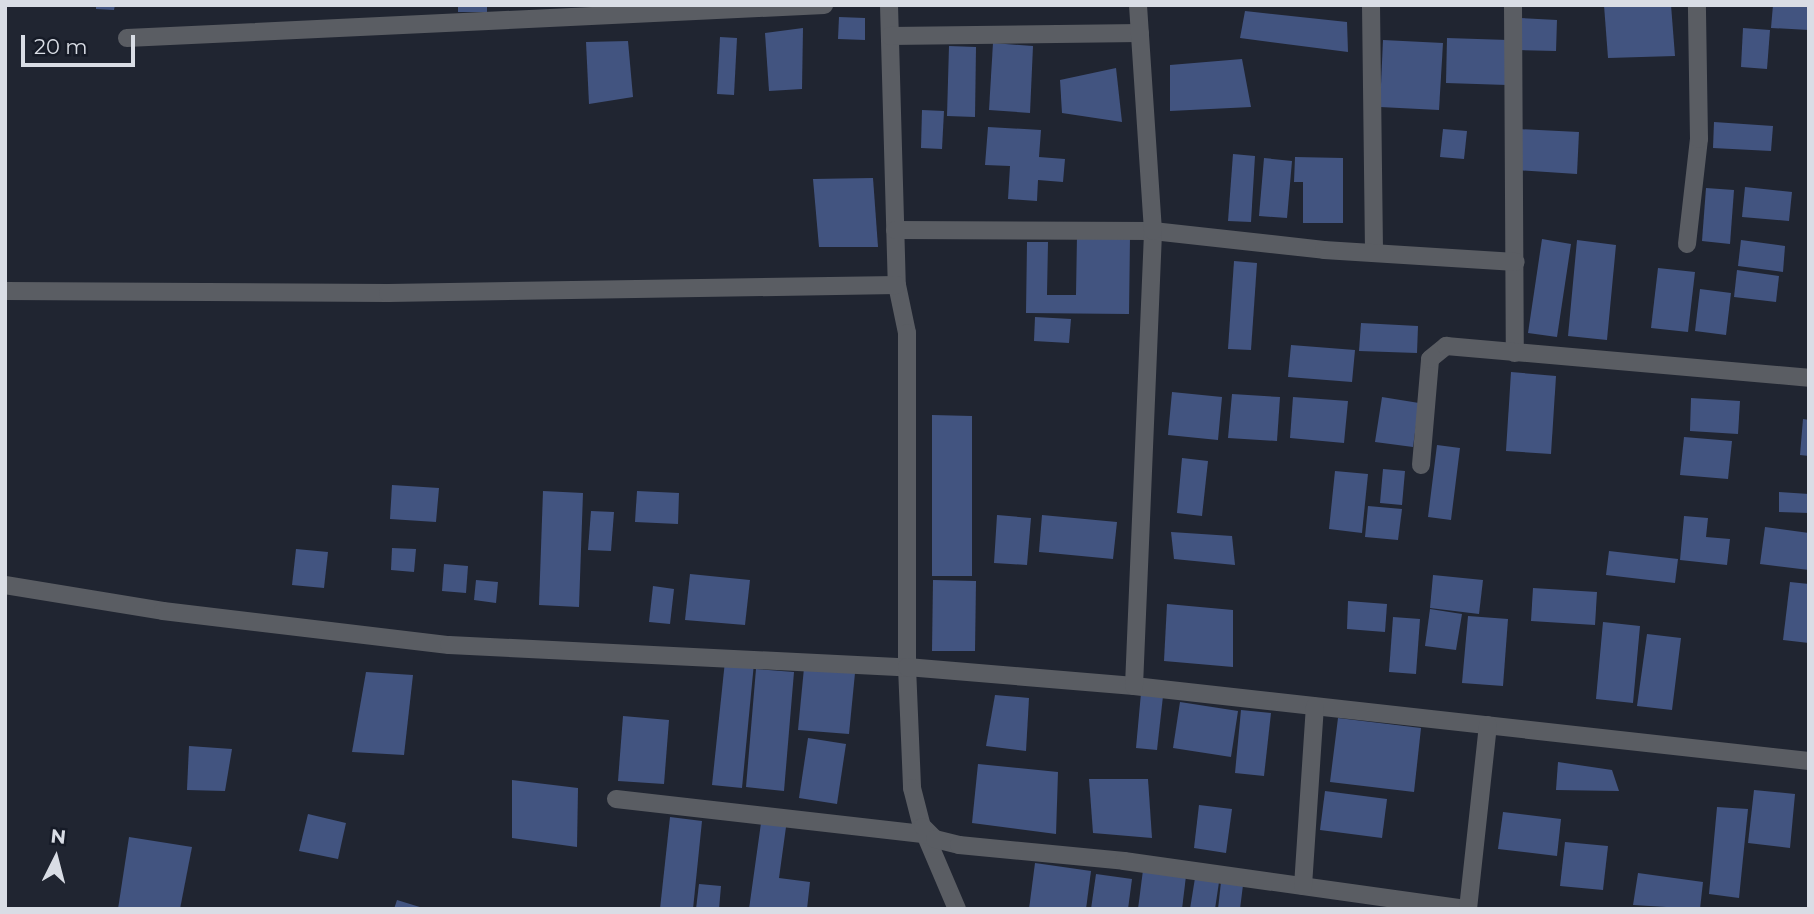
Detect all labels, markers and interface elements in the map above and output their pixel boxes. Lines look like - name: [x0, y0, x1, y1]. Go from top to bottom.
- scale bar: [24, 21, 138, 65]
- text: 20 m: [34, 34, 88, 59]
- north arrow: [21, 823, 91, 893]
- text: N: [49, 824, 67, 849]

